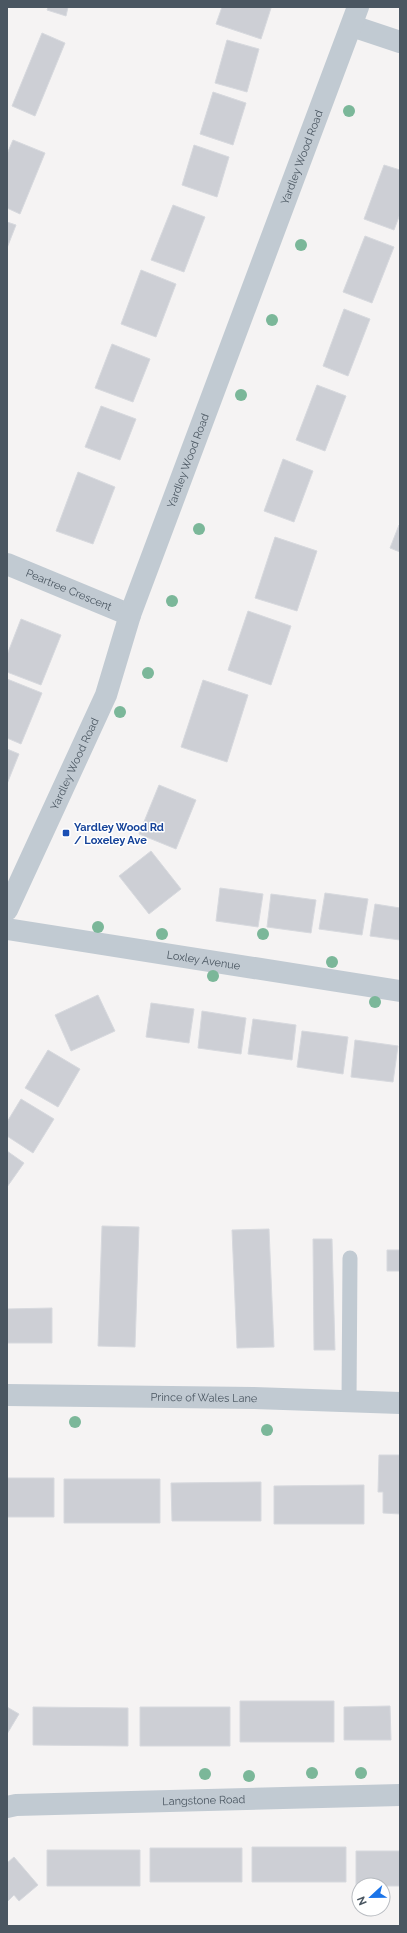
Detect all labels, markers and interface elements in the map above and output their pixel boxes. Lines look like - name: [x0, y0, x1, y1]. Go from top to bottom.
- street label: Yardley Wood Road: [278, 108, 326, 207]
- street label: Yardley Wood Road: [165, 412, 212, 510]
- street label: Peartree Crescent: [24, 567, 114, 614]
- street label: Yardley Wood Road: [48, 716, 102, 812]
- place label: Yardley Wood Rd / Loxeley Ave: [74, 821, 164, 847]
- marker: Yardley Wood Rd / Loxeley Ave: [61, 828, 71, 838]
- street label: Loxley Avenue: [166, 948, 242, 973]
- street label: Prince of Wales Lane: [150, 1391, 258, 1405]
- street label: Langstone Road: [162, 1793, 246, 1808]
- north arrow: [351, 1877, 391, 1917]
- text: N: [355, 1894, 370, 1907]

